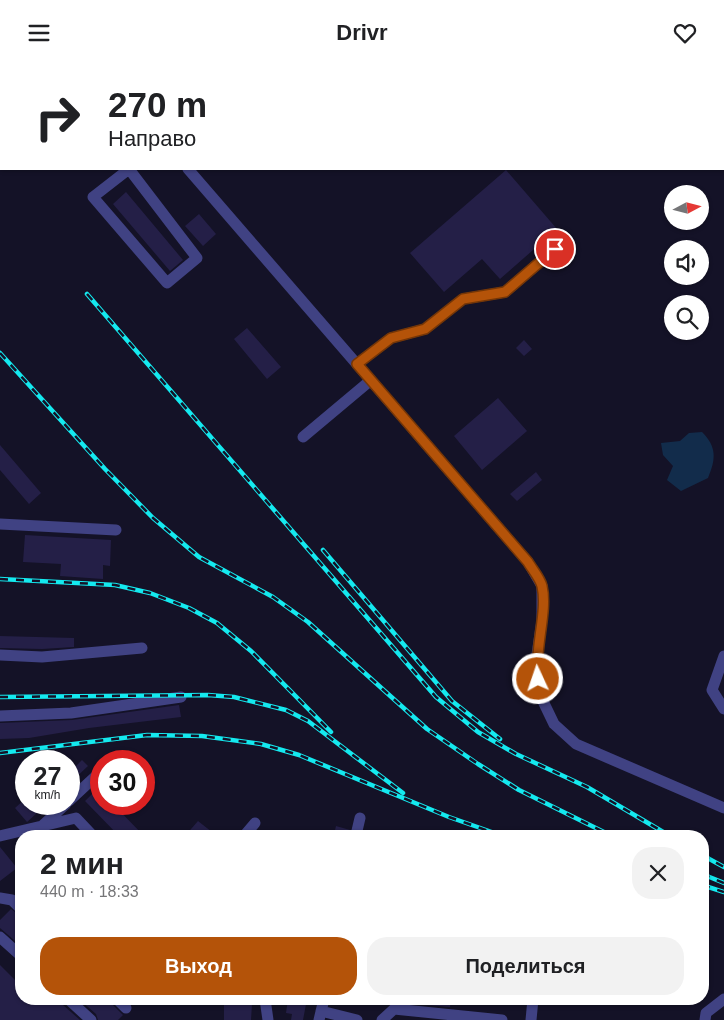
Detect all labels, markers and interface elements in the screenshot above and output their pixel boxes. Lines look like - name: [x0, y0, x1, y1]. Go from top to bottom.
- icon: menu: [25, 19, 53, 47]
- icon: heart: [671, 19, 699, 47]
- text: Drivr: [336, 20, 388, 45]
- icon: right: [25, 85, 90, 150]
- text: 270 m: [108, 85, 207, 124]
- text: Направо: [108, 126, 196, 151]
- north arrow: [664, 185, 709, 230]
- map controls: [664, 185, 709, 340]
- pin: [534, 228, 576, 270]
- icon: arrive: [541, 235, 569, 263]
- button: sound: [664, 240, 709, 285]
- button: search: [664, 295, 709, 340]
- position arrow: [511, 652, 563, 704]
- speed limit sign: 30: [90, 750, 155, 815]
- text: 27: [34, 762, 61, 790]
- text: km/h: [34, 788, 61, 802]
- text: 2 мин: [40, 847, 124, 880]
- button: close: [632, 847, 684, 899]
- text: 440 m · 18:33: [40, 883, 139, 900]
- button: Выход: [40, 937, 357, 995]
- button: Поделиться: [367, 937, 684, 995]

